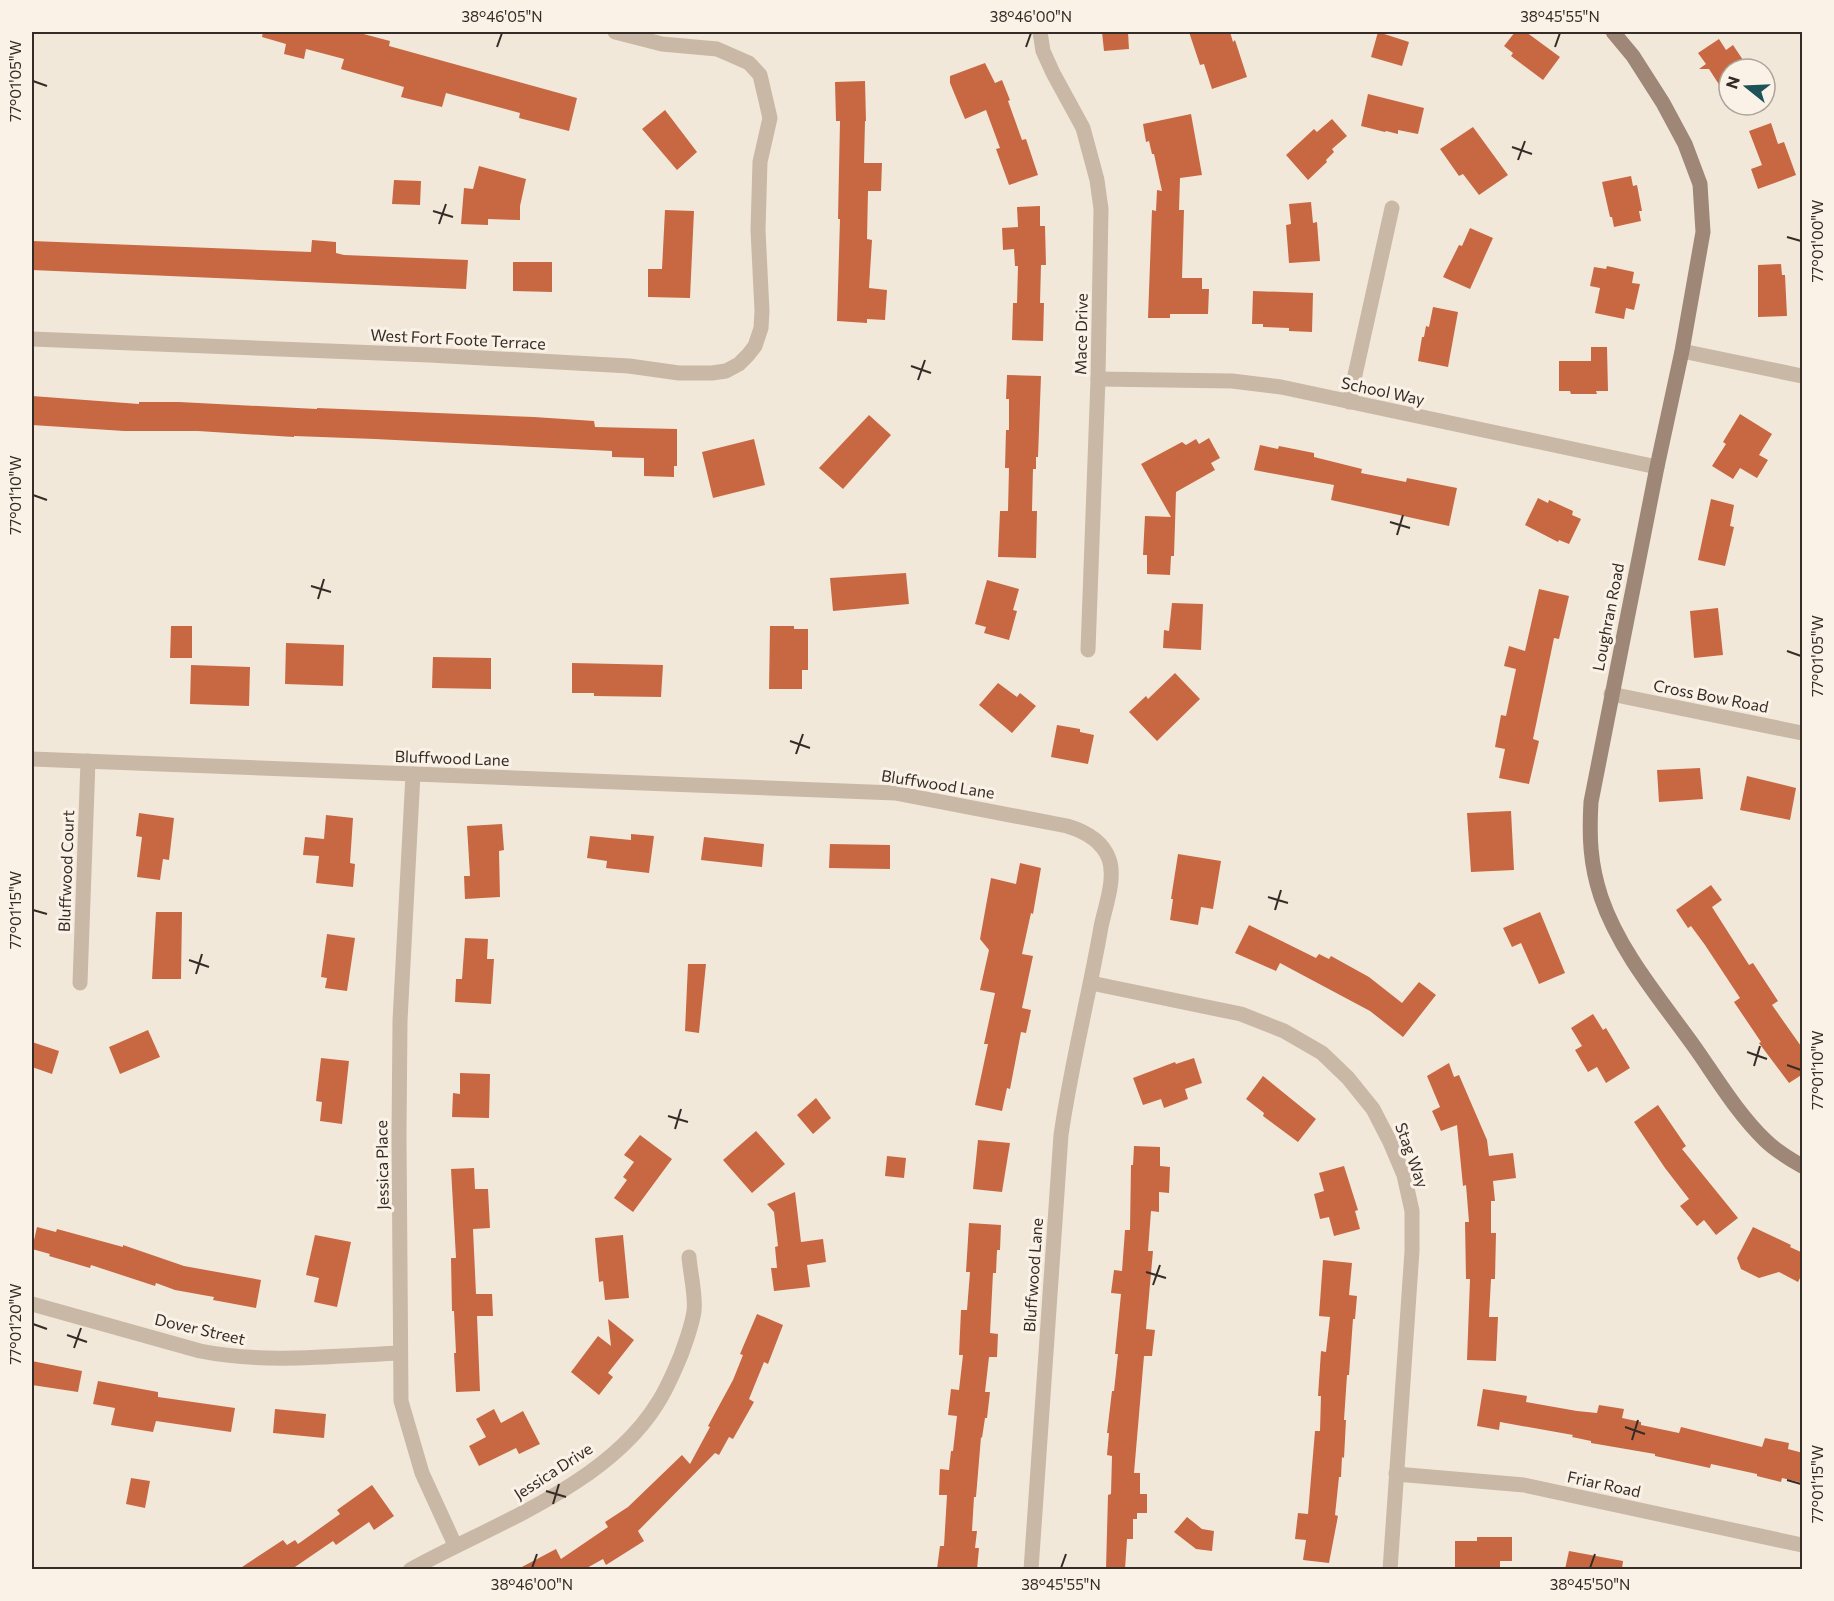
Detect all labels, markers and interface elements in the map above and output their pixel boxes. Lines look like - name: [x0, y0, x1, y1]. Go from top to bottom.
- text: 38°46'05"N: [461, 7, 543, 25]
- text: 38°46'00"N: [990, 7, 1072, 25]
- text: 38°45'55"N: [1520, 7, 1600, 25]
- text: 77°01'05"W: [6, 40, 24, 122]
- north arrow: [1717, 57, 1777, 117]
- text: N: [1721, 74, 1743, 91]
- text: 77°01'00"W: [1808, 200, 1826, 282]
- street label: Mace Drive: [1070, 293, 1091, 375]
- street label: West Fort Foote Terrace: [370, 324, 546, 353]
- street label: School Way: [1340, 372, 1426, 409]
- text: 77°01'10"W: [6, 455, 24, 535]
- street label: Loughran Road: [1588, 561, 1627, 673]
- text: 77°01'05"W: [1808, 615, 1826, 697]
- street label: Cross Bow Road: [1652, 675, 1770, 716]
- street label: Bluffwood Lane: [394, 746, 510, 769]
- street label: Bluffwood Lane: [880, 765, 996, 802]
- street label: Bluffwood Court: [54, 809, 77, 932]
- text: 77°01'15"W: [6, 871, 24, 949]
- text: 77°01'10"W: [1808, 1030, 1826, 1110]
- street label: Jessica Place: [371, 1120, 392, 1210]
- street label: Stag Way: [1392, 1120, 1433, 1190]
- street label: Bluffwood Lane: [1019, 1217, 1046, 1333]
- text: 77°01'20"W: [6, 1283, 24, 1365]
- street label: Dover Street: [153, 1309, 248, 1348]
- street label: Jessica Drive: [510, 1438, 596, 1503]
- text: 77°01'15"W: [1808, 1445, 1826, 1523]
- street label: Friar Road: [1566, 1466, 1643, 1501]
- text: 38°46'00"N: [491, 1575, 573, 1593]
- text: 38°45'55"N: [1021, 1575, 1101, 1593]
- text: 38°45'50"N: [1550, 1575, 1630, 1593]

